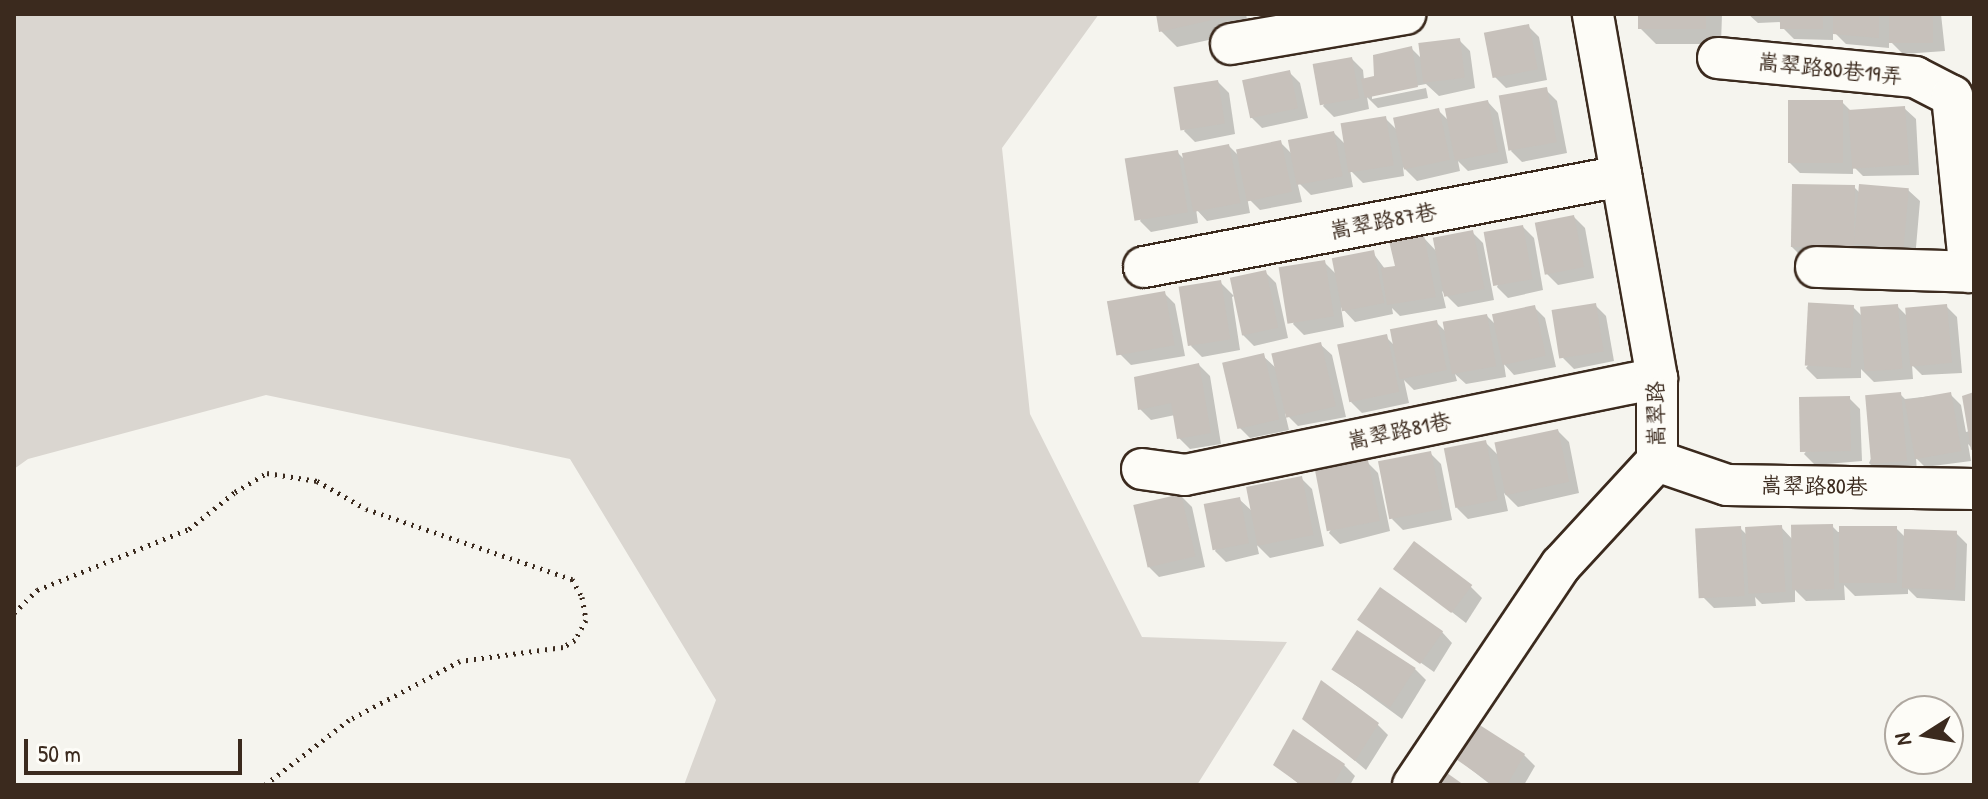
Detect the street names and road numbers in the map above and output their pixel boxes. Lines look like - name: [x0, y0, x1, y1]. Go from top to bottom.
- street label: 嵩翠路80巷19弄: [1756, 48, 1904, 90]
- street label: 嵩翠路87巷: [1327, 198, 1439, 244]
- street label: 嵩翠路: [1642, 381, 1670, 447]
- street label: 嵩翠路81巷: [1345, 407, 1453, 455]
- street label: 嵩翠路80巷: [1760, 472, 1868, 500]

